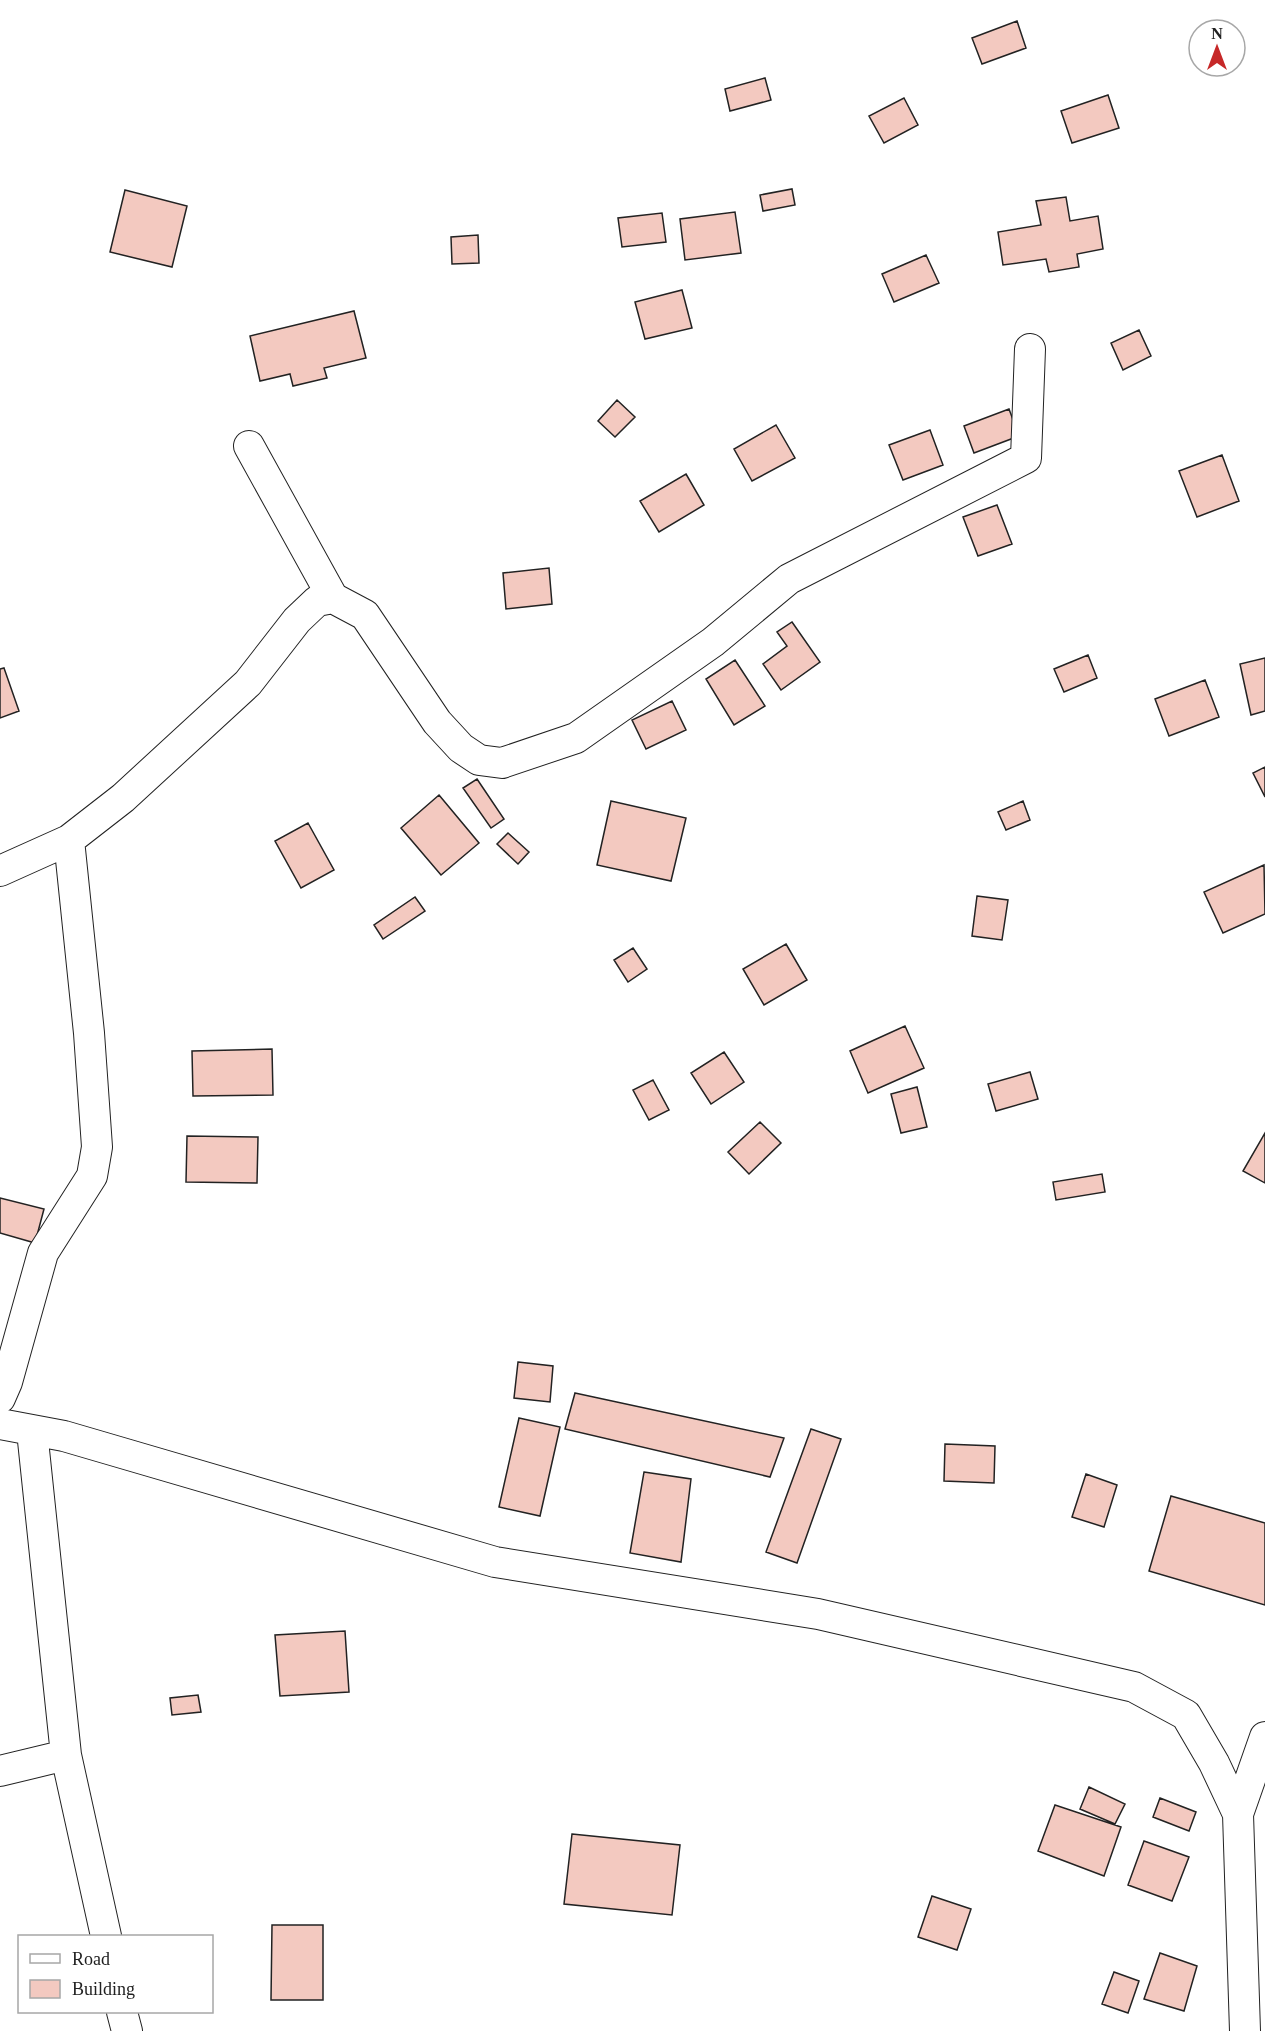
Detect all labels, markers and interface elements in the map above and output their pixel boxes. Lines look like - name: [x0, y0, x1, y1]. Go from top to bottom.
- north arrow: [1187, 18, 1247, 78]
- text: N: [1211, 25, 1223, 42]
- legend: [18, 1935, 213, 2013]
- text: Road: [72, 1949, 110, 1969]
- text: Building: [72, 1979, 135, 1999]

